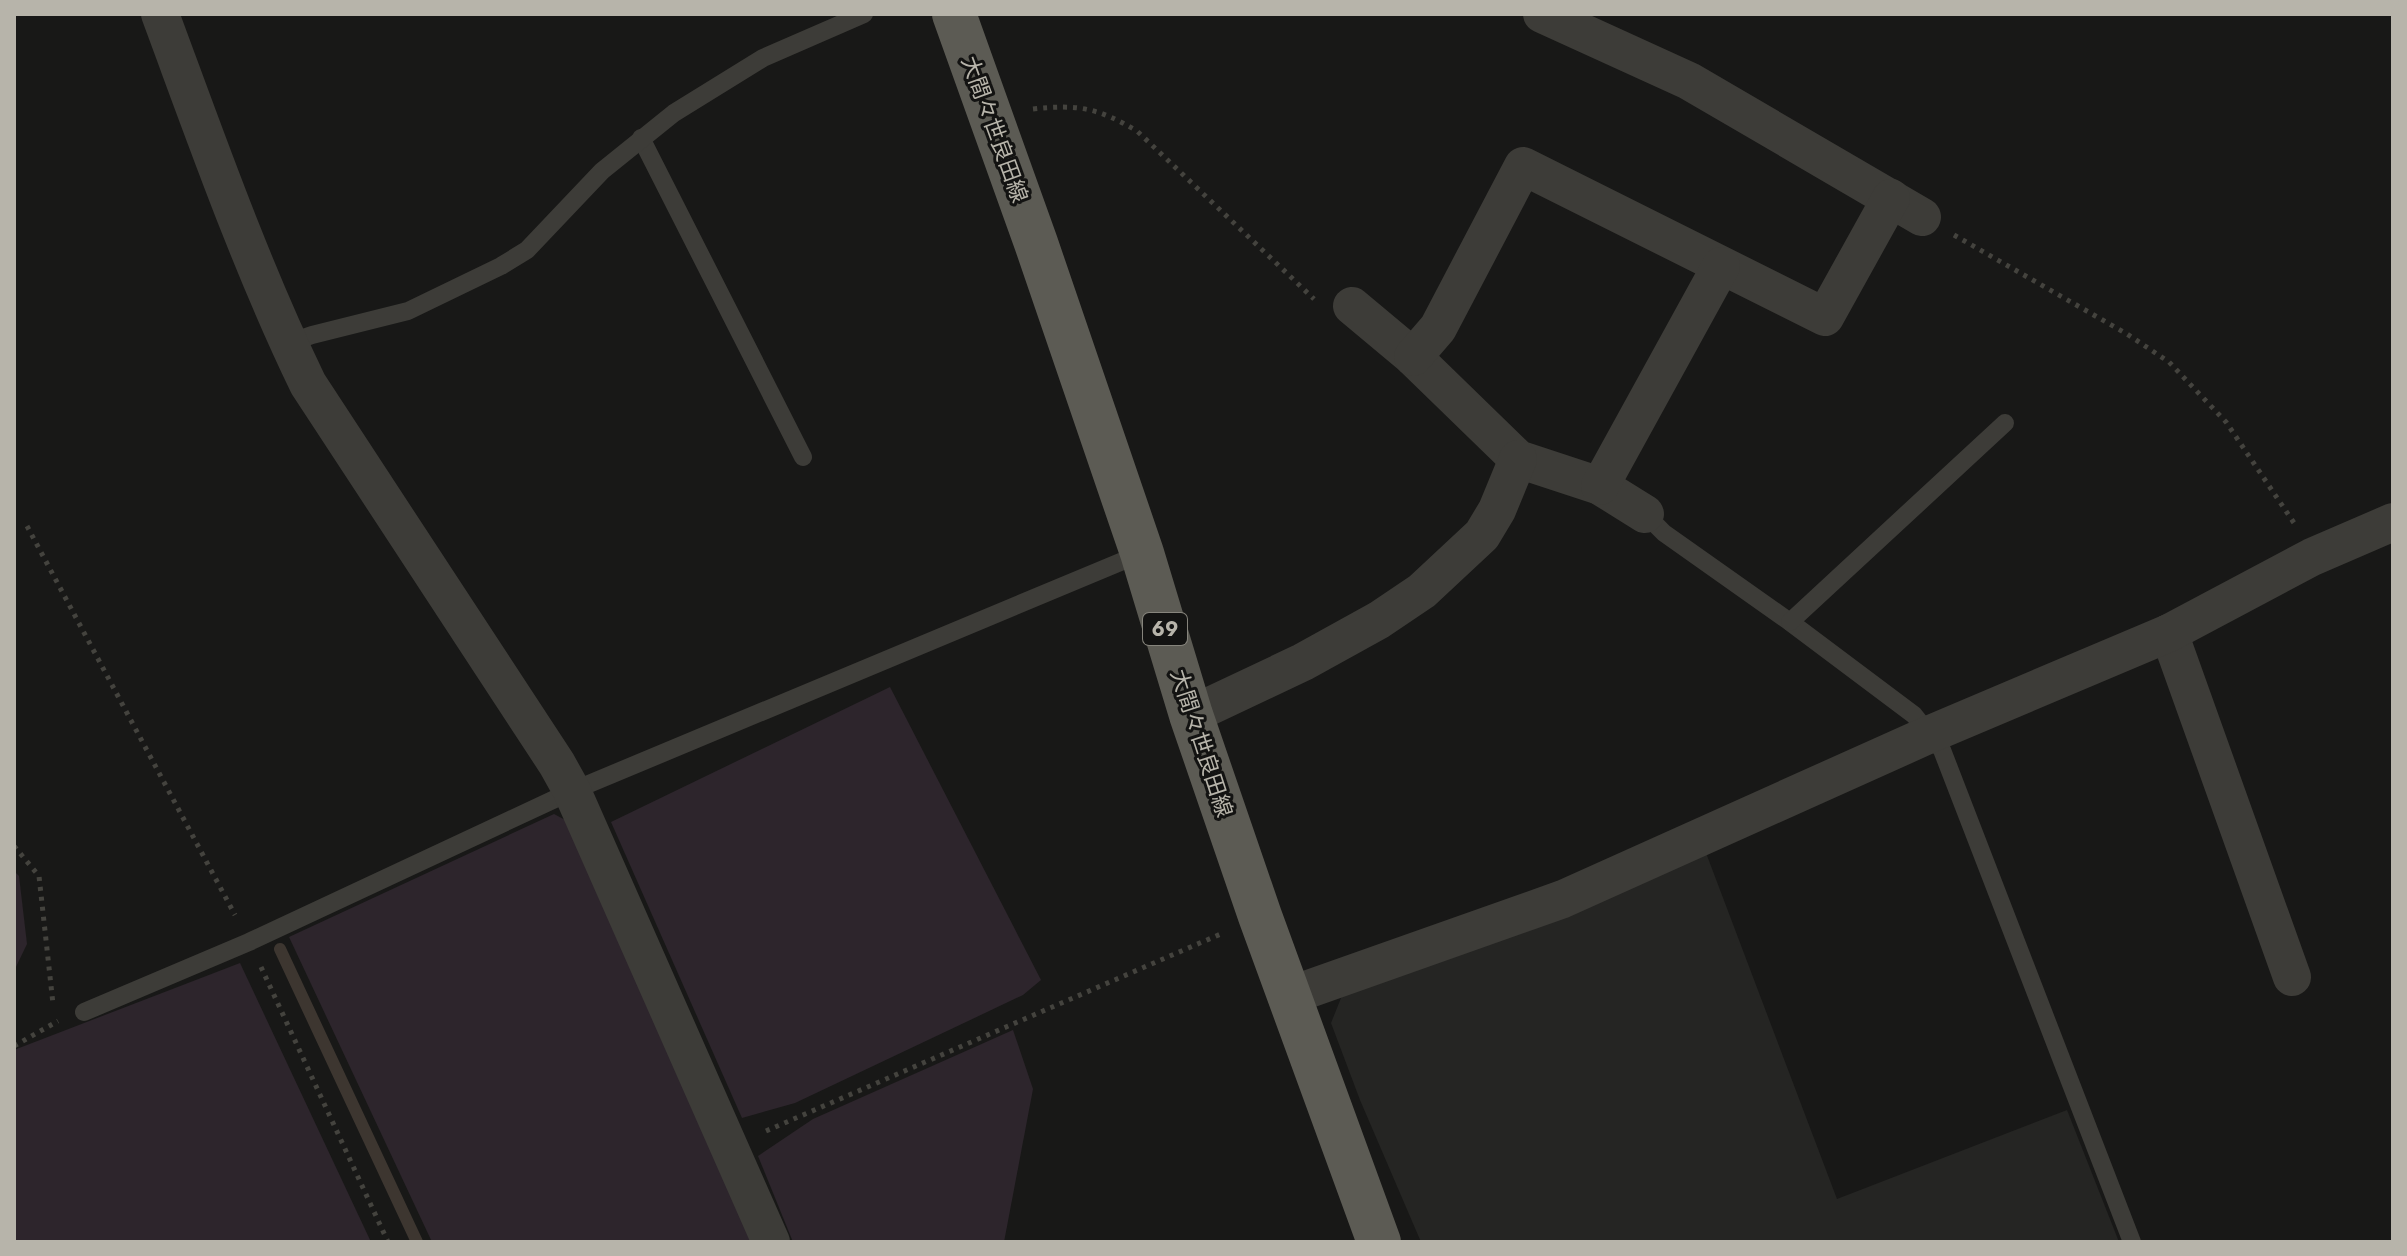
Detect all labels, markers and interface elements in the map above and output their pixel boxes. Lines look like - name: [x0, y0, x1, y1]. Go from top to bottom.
- street label: 大間々世良田線: [954, 51, 1036, 207]
- road number: 69: [1143, 613, 1187, 645]
- street label: 大間々世良田線: [1163, 665, 1241, 821]

